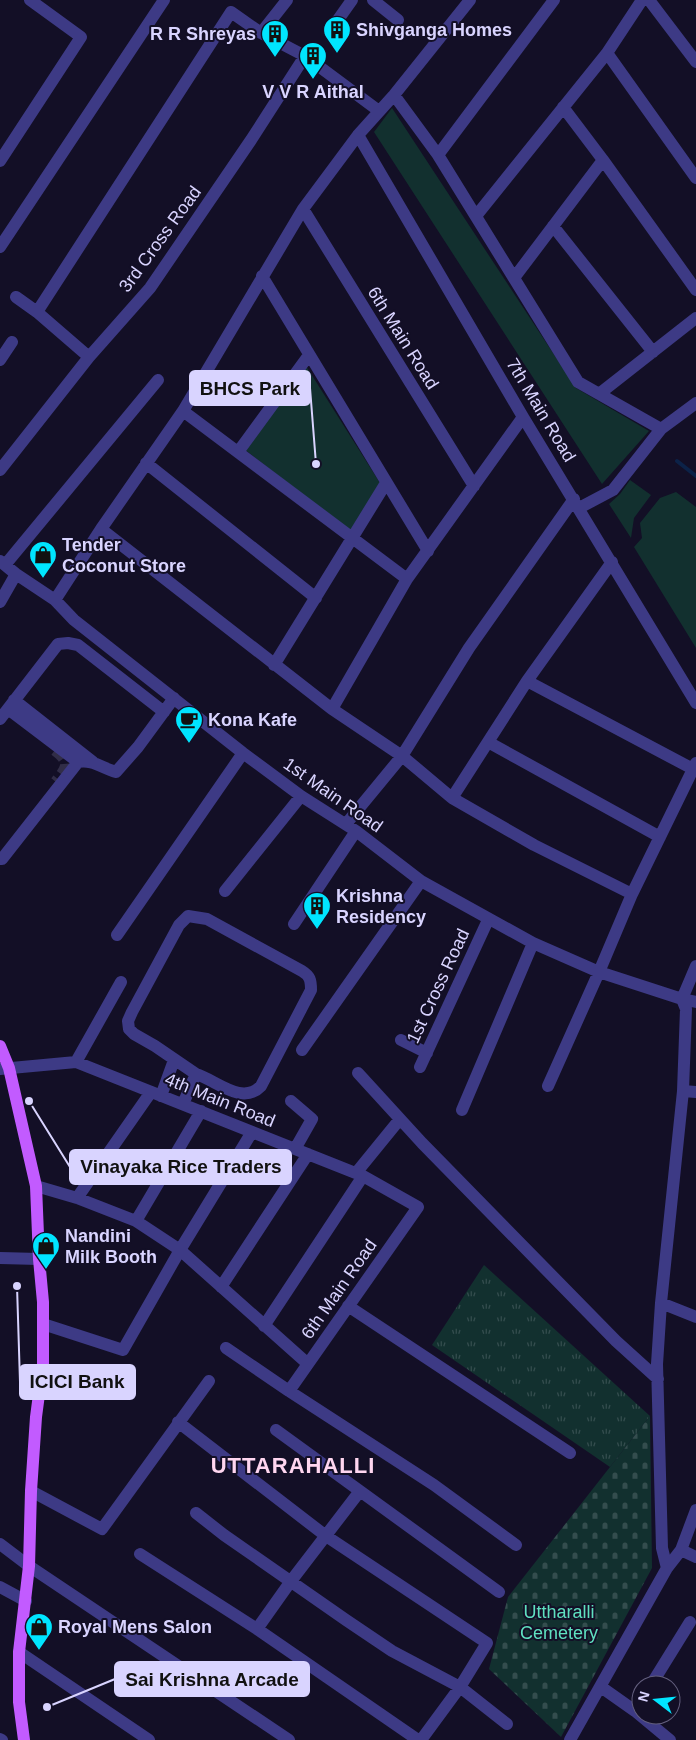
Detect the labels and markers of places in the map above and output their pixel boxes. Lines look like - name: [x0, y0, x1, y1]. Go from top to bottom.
- building icon: Shivganga Homes: [322, 15, 352, 54]
- building icon: R R Shreyas: [260, 19, 290, 58]
- place label: Shivganga Homes: [356, 20, 512, 40]
- place label: R R Shreyas: [150, 24, 256, 44]
- building icon: V V R Aithal: [298, 41, 328, 80]
- place label: V V R Aithal: [262, 82, 364, 102]
- callout: BHCS Park: [190, 371, 310, 405]
- place label: Tender Coconut Store: [62, 535, 186, 576]
- shop icon: Tender Coconut Store: [28, 540, 58, 579]
- cafe icon: Kona Kafe: [174, 705, 204, 744]
- place label: Kona Kafe: [208, 710, 297, 730]
- place label: Krishna Residency: [336, 886, 426, 927]
- building icon: Krishna Residency: [302, 891, 332, 930]
- callout: Vinayaka Rice Traders: [70, 1150, 291, 1184]
- place label: Nandini Milk Booth: [65, 1226, 157, 1267]
- shop icon: Nandini Milk Booth: [31, 1231, 61, 1270]
- callout: ICICI Bank: [20, 1365, 135, 1399]
- shop icon: Royal Mens Salon: [24, 1612, 54, 1651]
- place label: Royal Mens Salon: [58, 1617, 212, 1637]
- callout: Sai Krishna Arcade: [115, 1662, 309, 1696]

